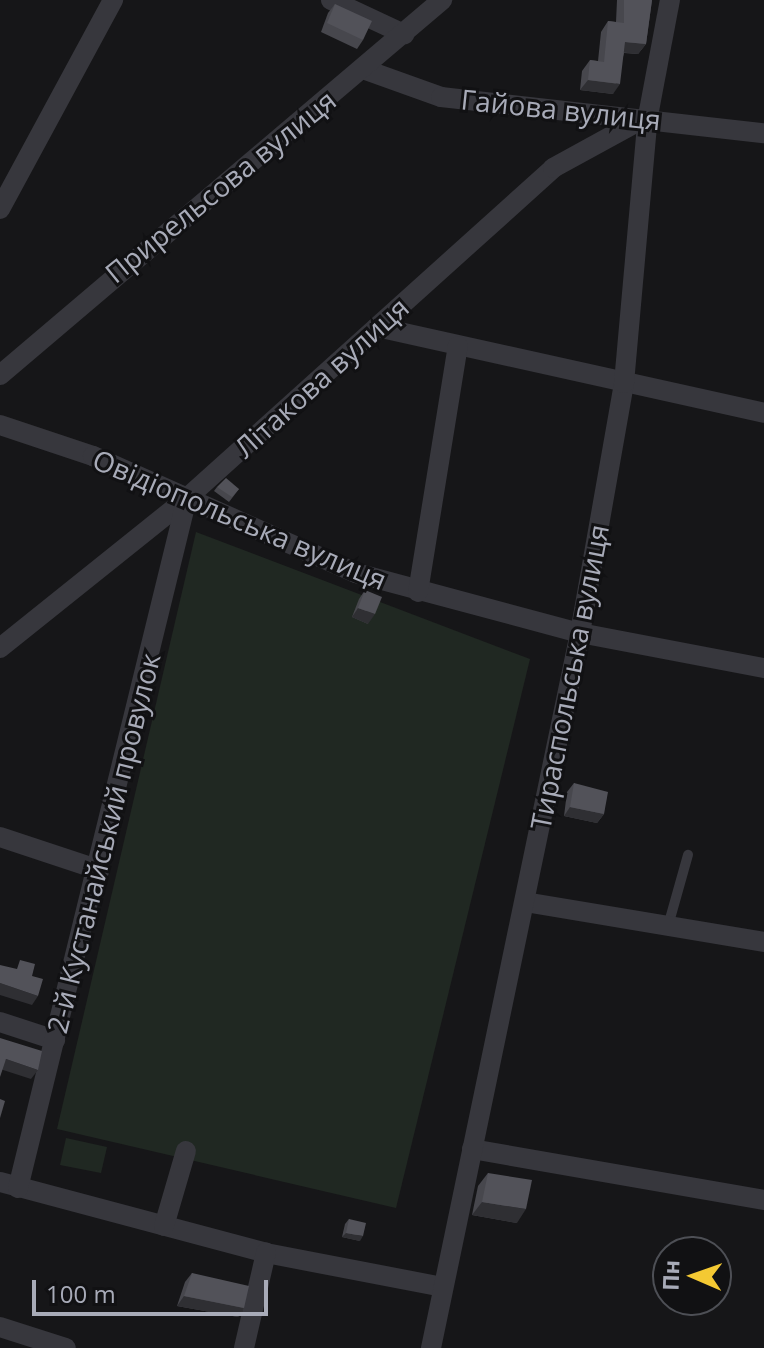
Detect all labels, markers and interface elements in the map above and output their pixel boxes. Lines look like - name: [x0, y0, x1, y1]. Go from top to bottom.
- street label: Гайова вулиця: [459, 82, 663, 136]
- street label: Прирельсова вулиця: [98, 83, 342, 289]
- street label: Літакова вулиця: [227, 290, 415, 464]
- street label: Овідіопольська вулиця: [88, 442, 392, 596]
- street label: Тираспольська вулиця: [523, 522, 615, 832]
- street label: 2-й Кустанайський провулок: [39, 650, 167, 1036]
- north arrow: [652, 1236, 732, 1316]
- text: Пн: [654, 1259, 686, 1291]
- scale bar: [36, 1264, 272, 1314]
- text: 100 m: [46, 1277, 116, 1310]

